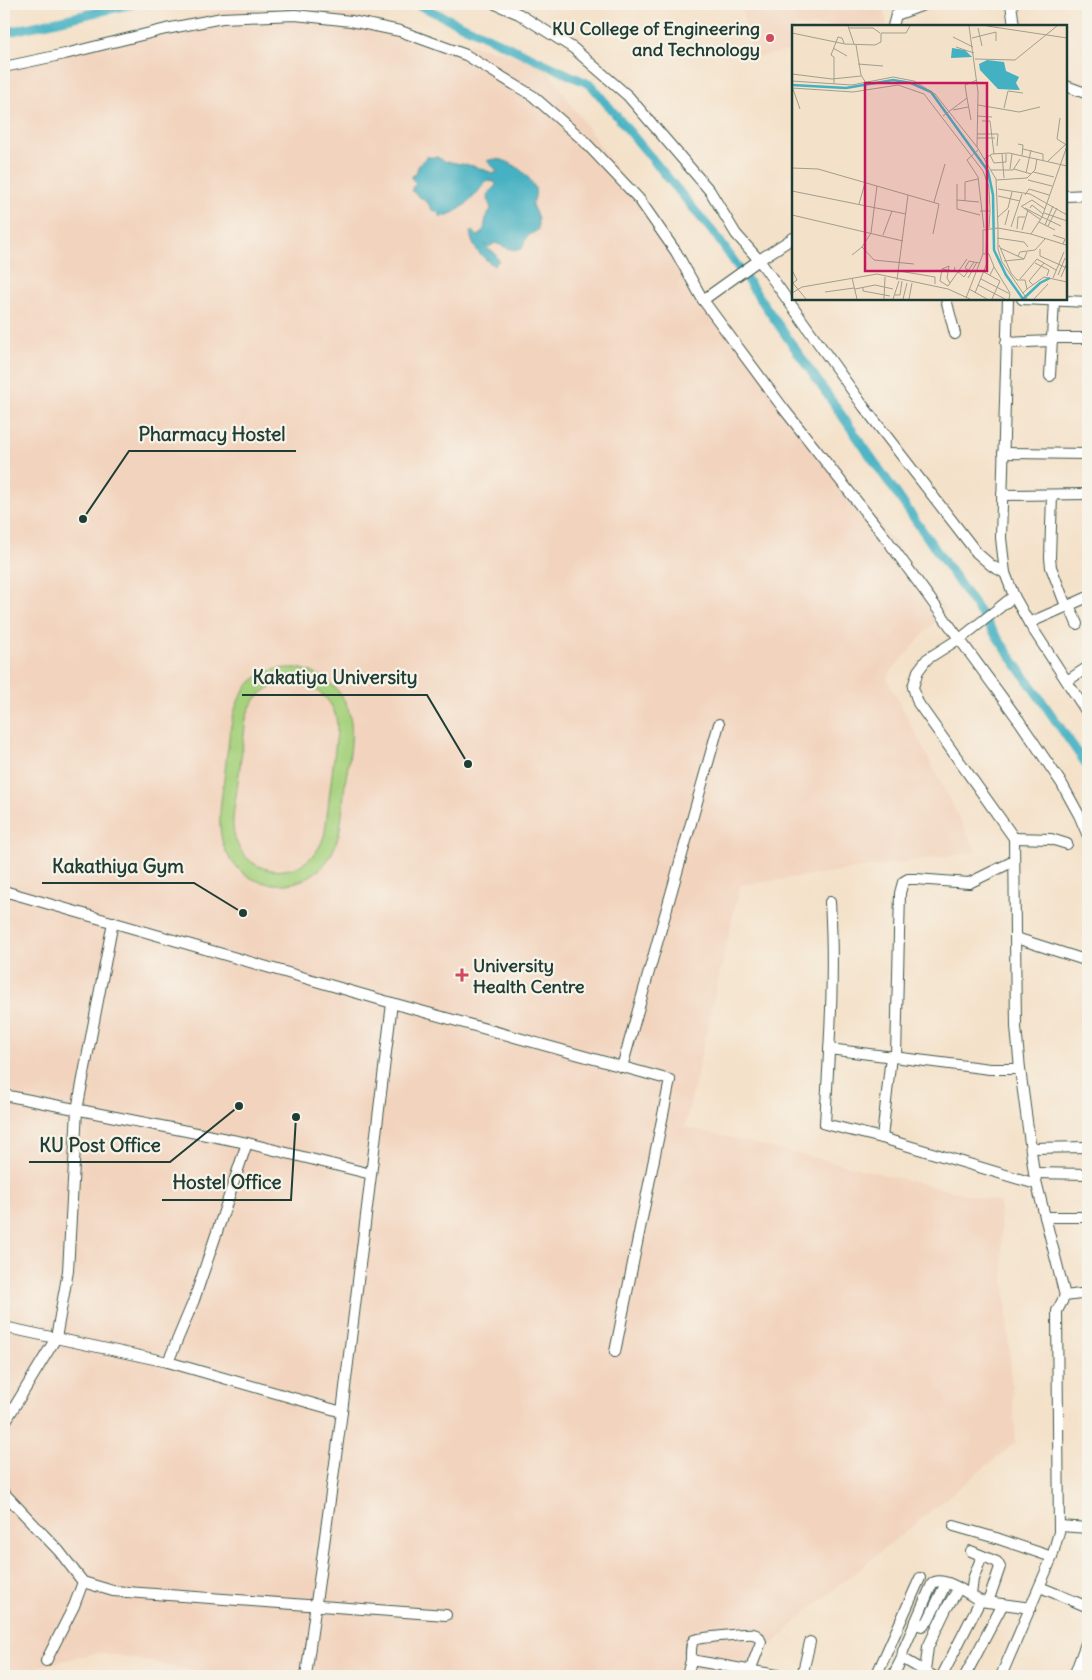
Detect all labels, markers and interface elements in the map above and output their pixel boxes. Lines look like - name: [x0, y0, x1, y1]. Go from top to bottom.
- place label: KU College of Engineering and Technology: [552, 17, 760, 61]
- inset map: [792, 25, 1067, 300]
- marker: KU College of Engineering and Technology: [764, 32, 776, 44]
- callout: Pharmacy Hostel: [129, 417, 296, 451]
- text: Pharmacy Hostel: [138, 422, 286, 446]
- callout: Kakatiya University: [242, 661, 427, 695]
- text: Kakatiya University: [252, 665, 418, 689]
- callout: Kakathiya Gym: [42, 849, 194, 883]
- text: Kakathiya Gym: [52, 854, 184, 878]
- place label: University Health Centre: [473, 954, 585, 998]
- marker: University Health Centre: [455, 968, 469, 982]
- callout: KU Post Office: [29, 1128, 170, 1162]
- text: KU Post Office: [39, 1133, 161, 1157]
- callout: Hostel Office: [162, 1166, 291, 1200]
- text: Hostel Office: [172, 1170, 282, 1194]

